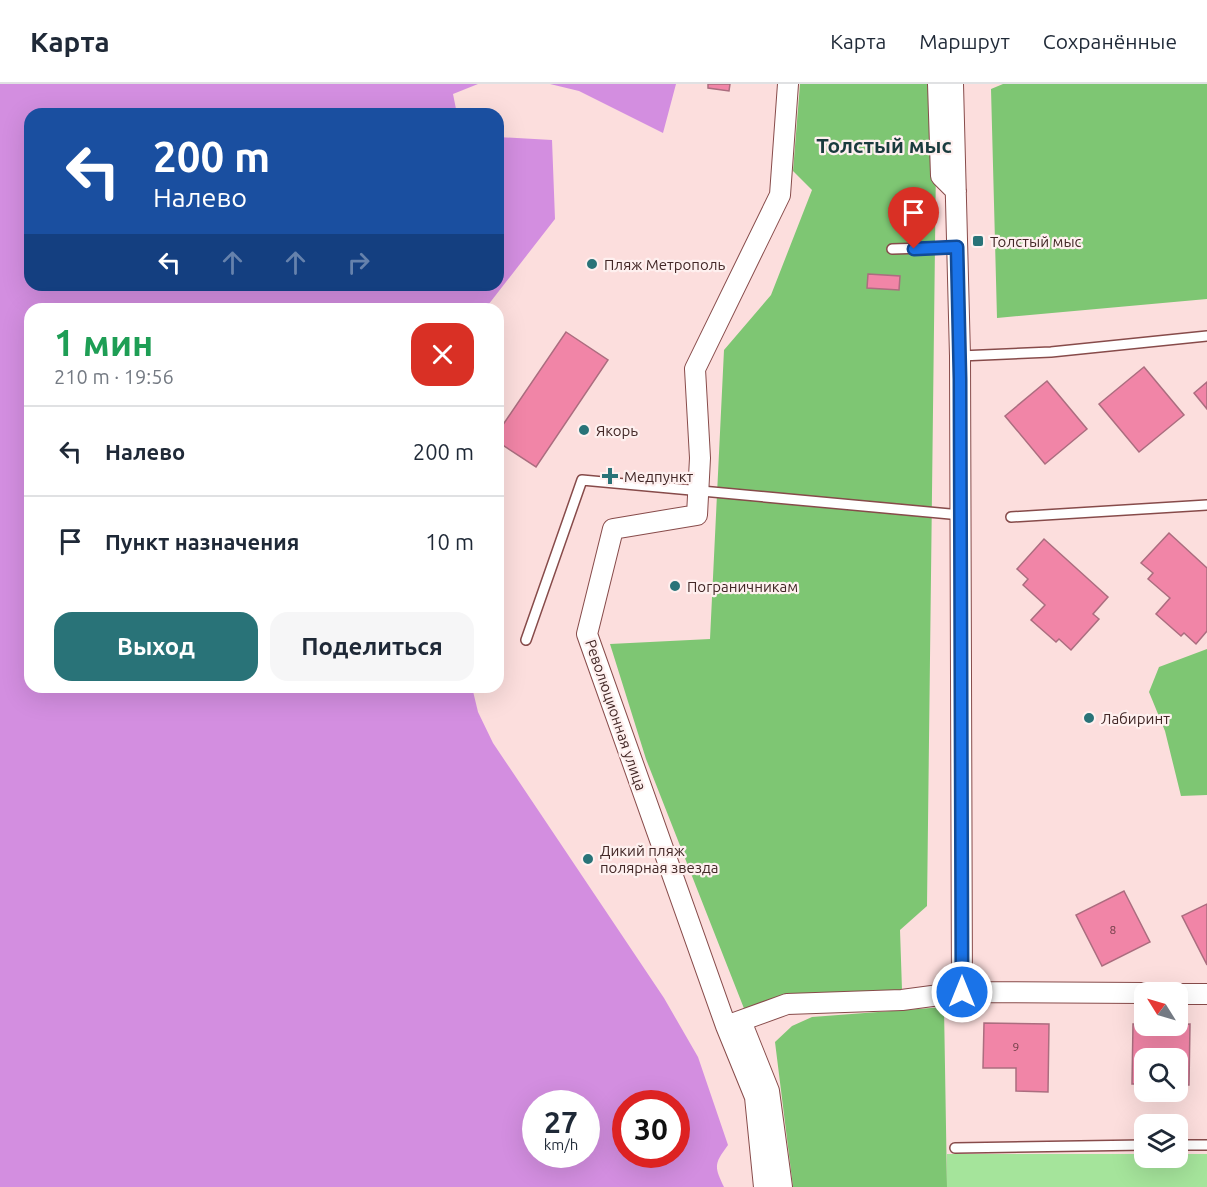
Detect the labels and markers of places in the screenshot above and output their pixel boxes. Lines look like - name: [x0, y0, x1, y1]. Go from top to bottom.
- pin: [888, 187, 939, 249]
- place label: Толстый мыс: [990, 233, 1082, 250]
- marker: Толстый мыс: [971, 234, 985, 248]
- place label: Пляж Метрополь: [604, 256, 725, 273]
- marker: Пляж Метрополь: [585, 257, 599, 271]
- place label: Якорь: [596, 422, 638, 439]
- marker: Якорь: [577, 423, 591, 437]
- marker: Медпункт: [601, 467, 619, 485]
- place label: Медпункт: [624, 468, 693, 485]
- place label: Пограничникам: [687, 578, 798, 595]
- marker: Пограничникам: [668, 579, 682, 593]
- place label: Лабиринт: [1101, 710, 1170, 727]
- marker: Лабиринт: [1082, 711, 1096, 725]
- place label: Дикий пляж полярная звезда: [600, 842, 718, 876]
- marker: Дикий пляж полярная звезда: [581, 852, 595, 866]

